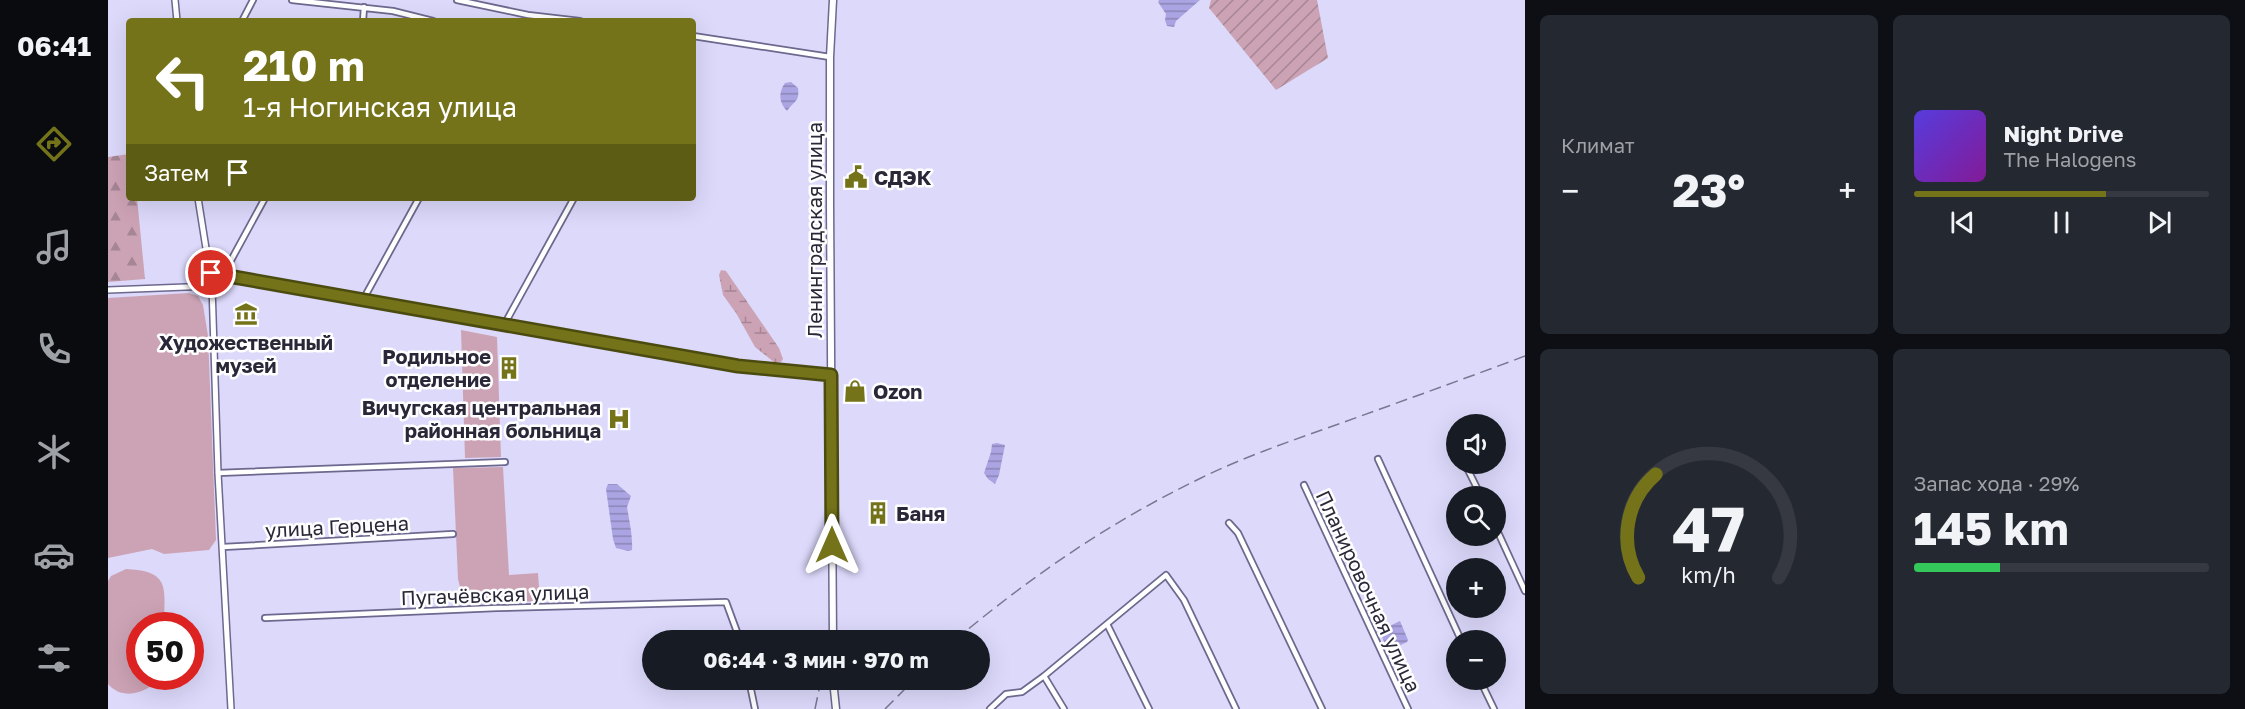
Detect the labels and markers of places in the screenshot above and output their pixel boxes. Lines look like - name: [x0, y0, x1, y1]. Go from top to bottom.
- public building icon: СДЭК: [843, 164, 869, 190]
- place label: СДЭК: [874, 165, 932, 189]
- pin: [185, 247, 236, 298]
- museum icon: Художественный музей: [233, 301, 259, 327]
- place label: Художественный музей: [159, 330, 333, 377]
- place label: Родильное отделение: [382, 344, 491, 391]
- building icon: Родильное отделение: [496, 355, 522, 381]
- shop icon: Ozon: [842, 378, 868, 404]
- place label: Ozon: [873, 379, 922, 403]
- place label: Вичугская центральная районная больница: [362, 395, 601, 442]
- hospital icon: Вичугская центральная районная больница: [606, 406, 632, 432]
- building icon: Баня: [865, 500, 891, 526]
- place label: Баня: [896, 501, 945, 525]

